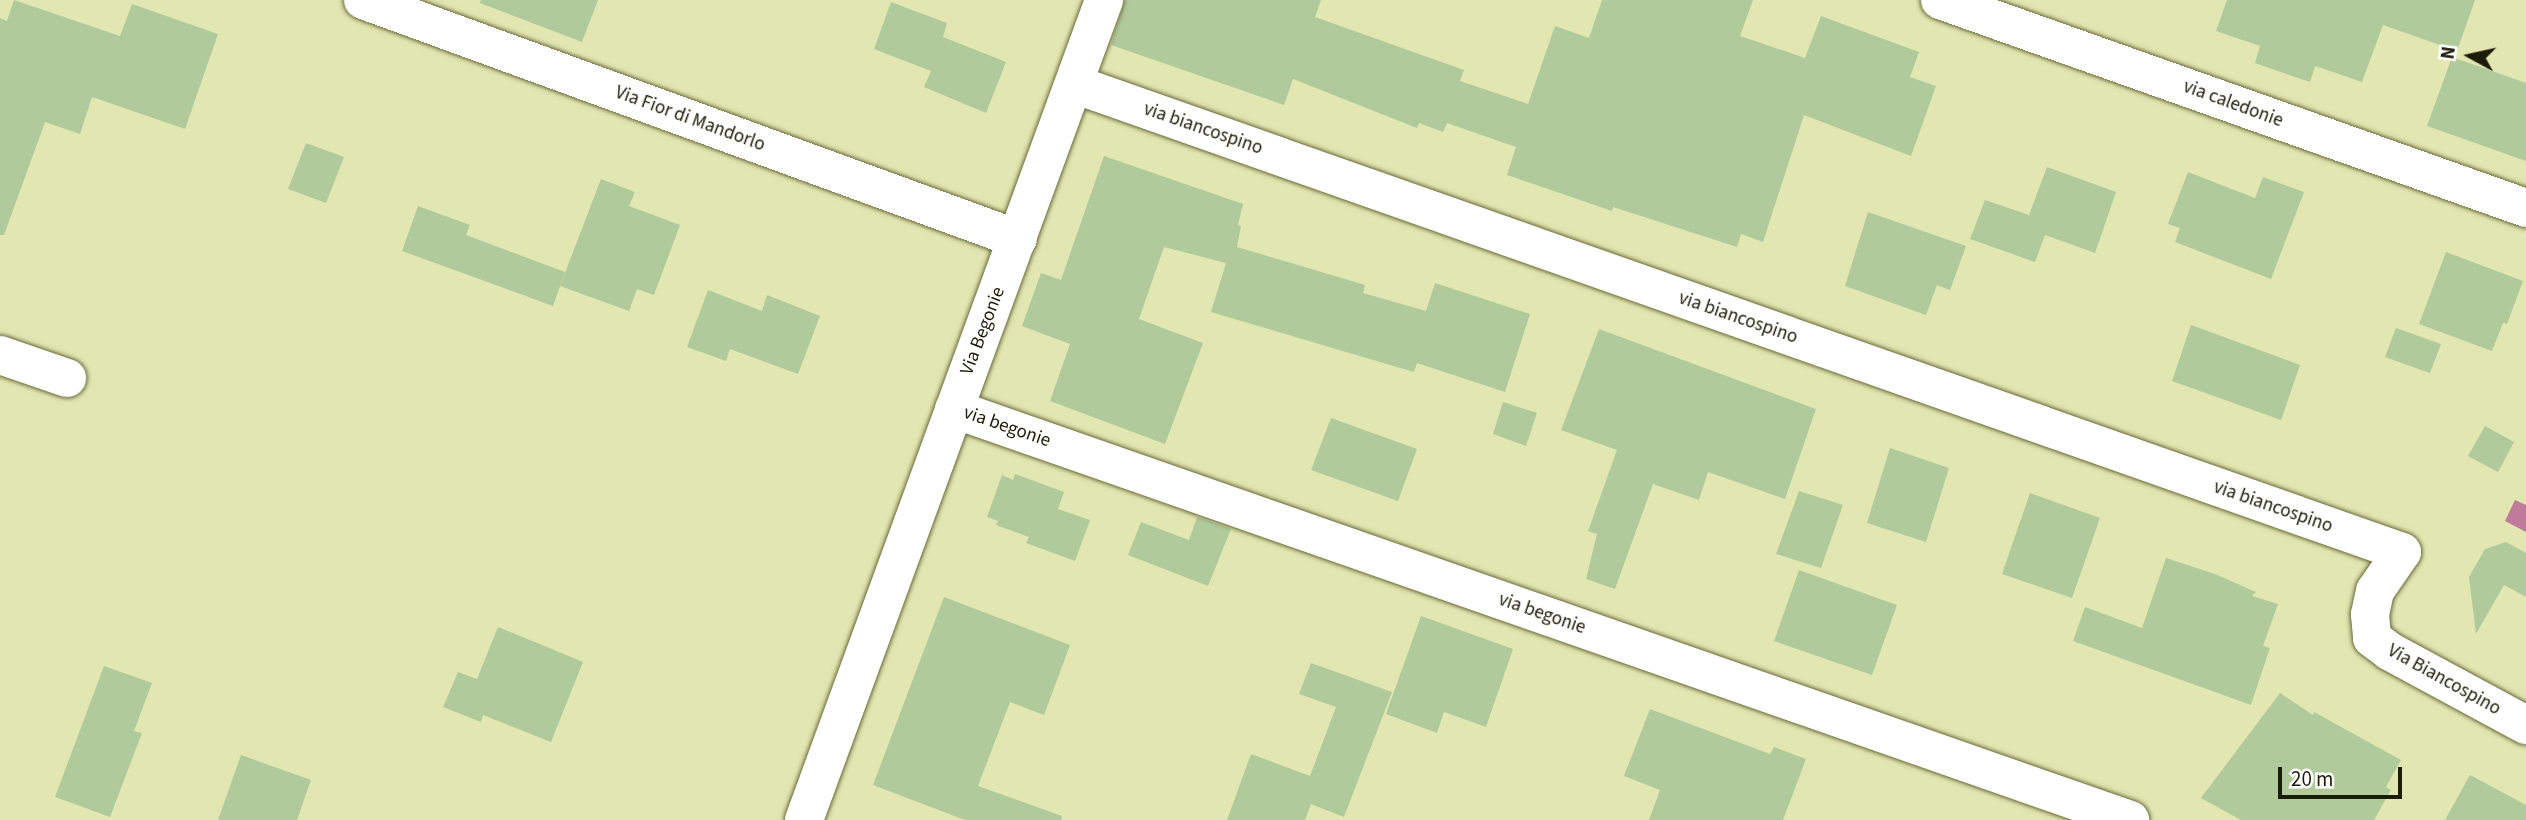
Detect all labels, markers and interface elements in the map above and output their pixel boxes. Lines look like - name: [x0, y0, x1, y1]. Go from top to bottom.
- north arrow: [2435, 21, 2505, 91]
- text: N: [2434, 45, 2463, 61]
- street label: via caledonie: [2180, 75, 2286, 133]
- street label: Via Fior di Mandorlo: [612, 81, 768, 157]
- street label: via biancospino: [1140, 98, 1266, 160]
- street label: Via Begonie: [956, 284, 1010, 378]
- street label: via biancospino: [1675, 287, 1801, 349]
- street label: via begonie: [960, 401, 1054, 453]
- street label: via biancospino: [2210, 476, 2336, 538]
- street label: via begonie: [1495, 588, 1589, 640]
- street label: Via Biancospino: [2383, 639, 2505, 721]
- scale bar: [2281, 754, 2405, 798]
- text: 20 m: [2291, 764, 2333, 794]

